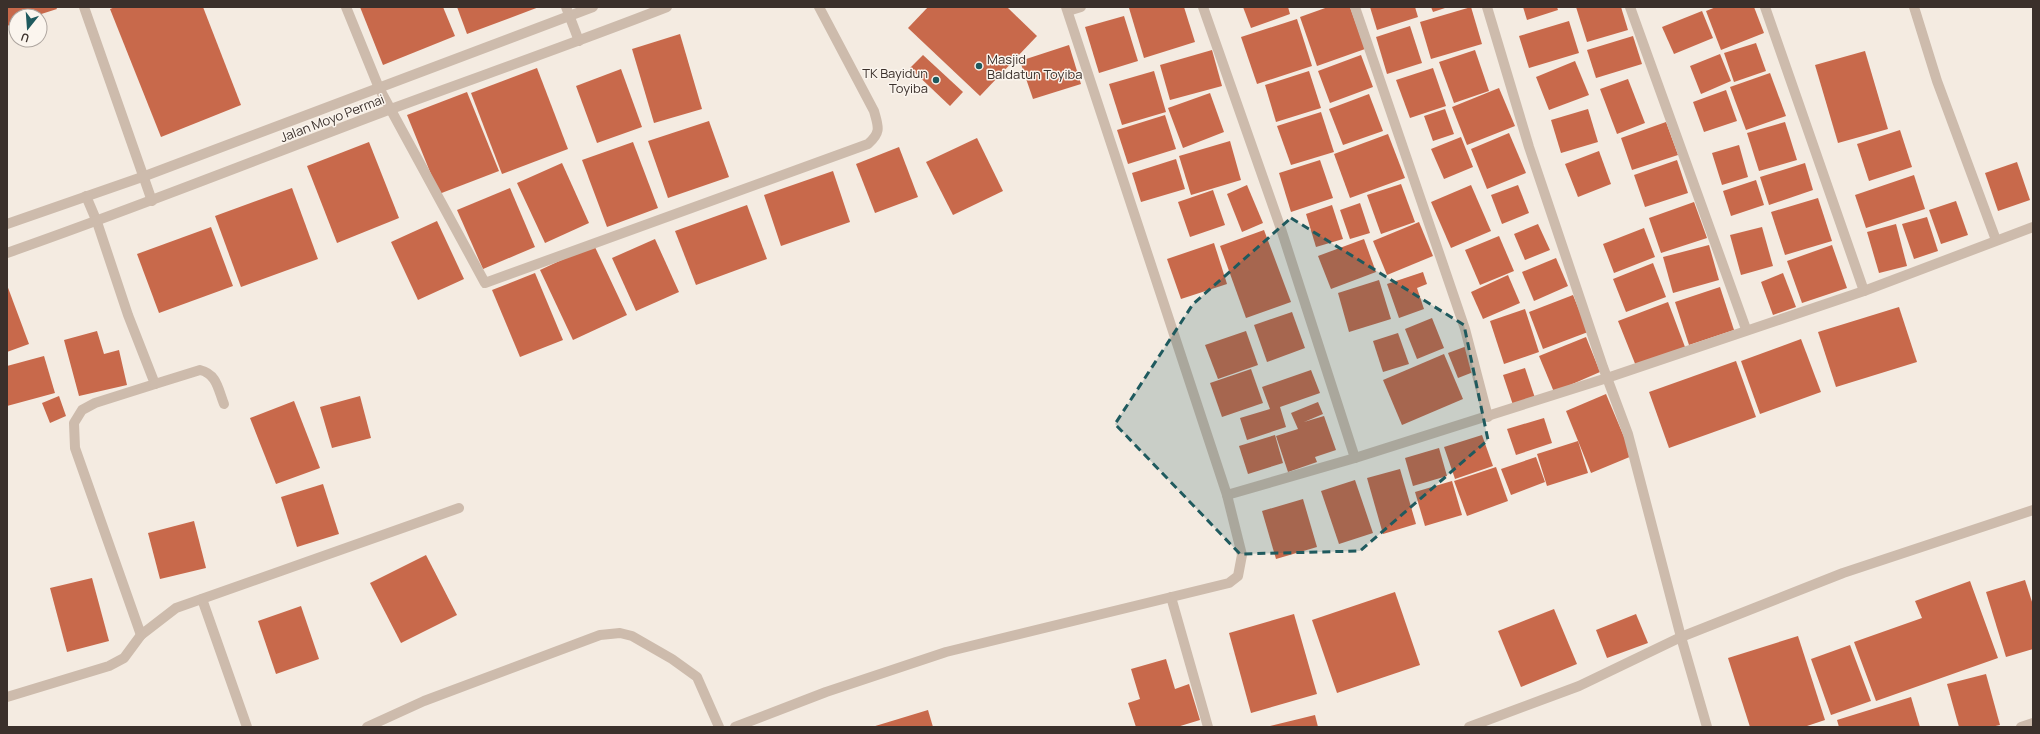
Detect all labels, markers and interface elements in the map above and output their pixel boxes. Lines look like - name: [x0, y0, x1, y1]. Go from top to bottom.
- north arrow: [8, 8, 48, 48]
- text: U: [19, 30, 31, 46]
- place label: Masjid Baldatun Toyiba: [987, 50, 1082, 83]
- marker: Masjid Baldatun Toyiba: [974, 61, 984, 71]
- place label: TK Bayidun Toyiba: [862, 64, 928, 97]
- marker: TK Bayidun Toyiba: [931, 75, 941, 85]
- street label: Jalan Moyo Permai: [277, 90, 387, 146]

